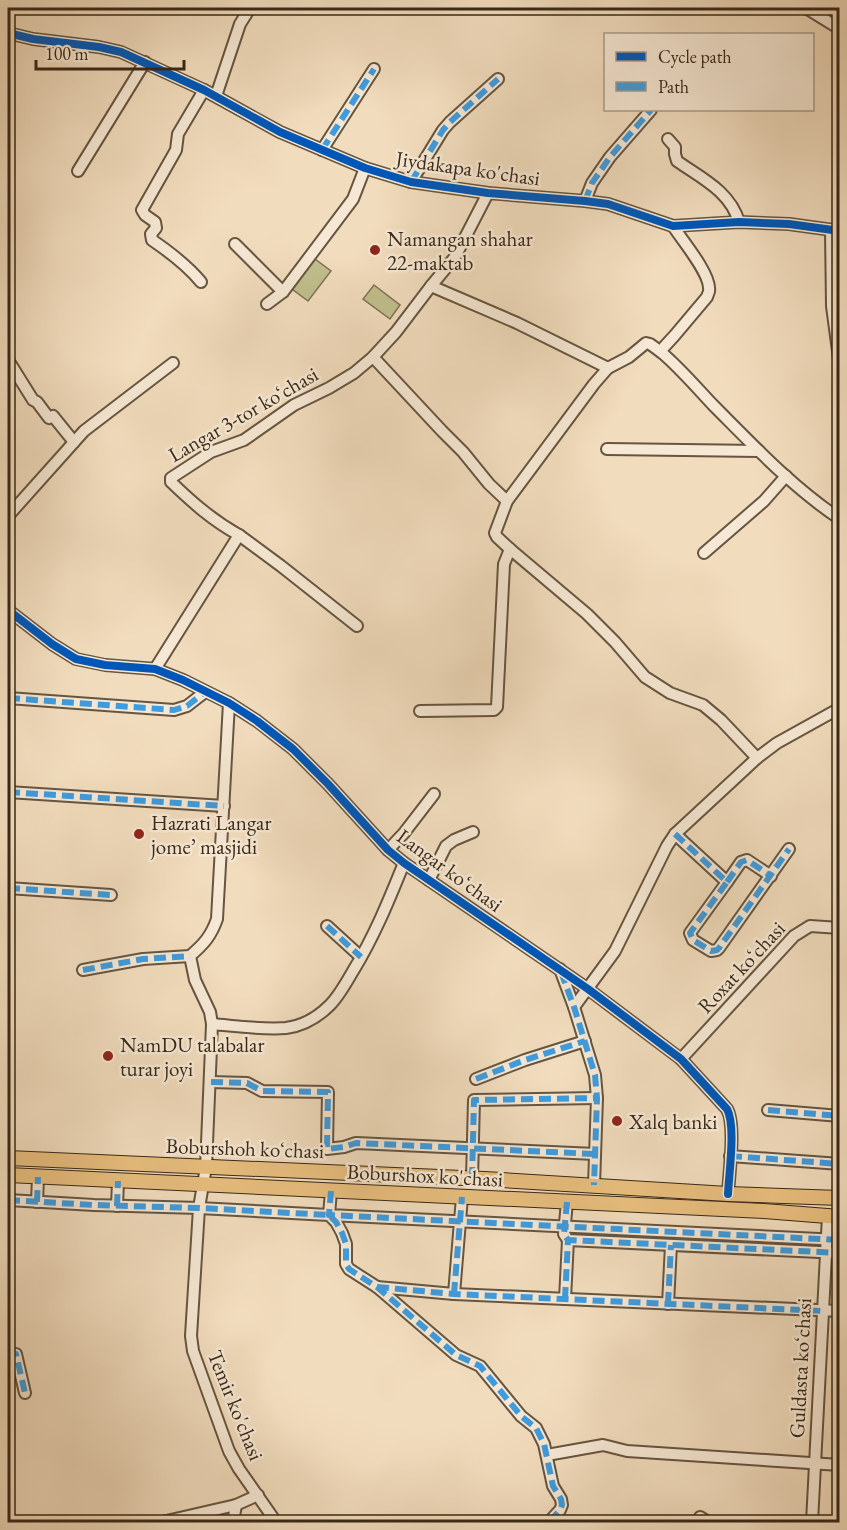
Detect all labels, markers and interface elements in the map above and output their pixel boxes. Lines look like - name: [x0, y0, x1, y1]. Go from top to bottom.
- scale bar: [36, 33, 184, 71]
- legend: [604, 33, 814, 111]
- text: 100 m: [45, 42, 89, 65]
- text: Cycle path: [658, 45, 732, 68]
- text: Path: [658, 75, 689, 98]
- street label: Jiydakapa ko'chasi: [392, 144, 542, 191]
- place label: Namangan shahar 22-maktab: [387, 225, 533, 276]
- marker: Namangan shahar 22-maktab: [368, 243, 382, 257]
- street label: Langar 3-tor koʻchasi: [163, 360, 323, 468]
- place label: Hazrati Langar jome’ masjidi: [150, 809, 271, 860]
- street label: Langar koʻchasi: [392, 822, 508, 918]
- marker: Hazrati Langar jome’ masjidi: [132, 827, 146, 841]
- street label: Roxat koʻchasi: [691, 915, 791, 1019]
- place label: NamDU talabalar turar joyi: [120, 1031, 264, 1082]
- marker: NamDU talabalar turar joyi: [101, 1049, 115, 1063]
- place label: Xalq banki: [628, 1108, 717, 1135]
- marker: Xalq banki: [610, 1114, 624, 1128]
- street label: Boburshoh koʻchasi: [165, 1132, 325, 1164]
- street label: Boburshox ko'chasi: [346, 1157, 504, 1193]
- street label: Guldasta koʻchasi: [783, 1297, 817, 1439]
- street label: Temir ko'chasi: [202, 1346, 270, 1464]

